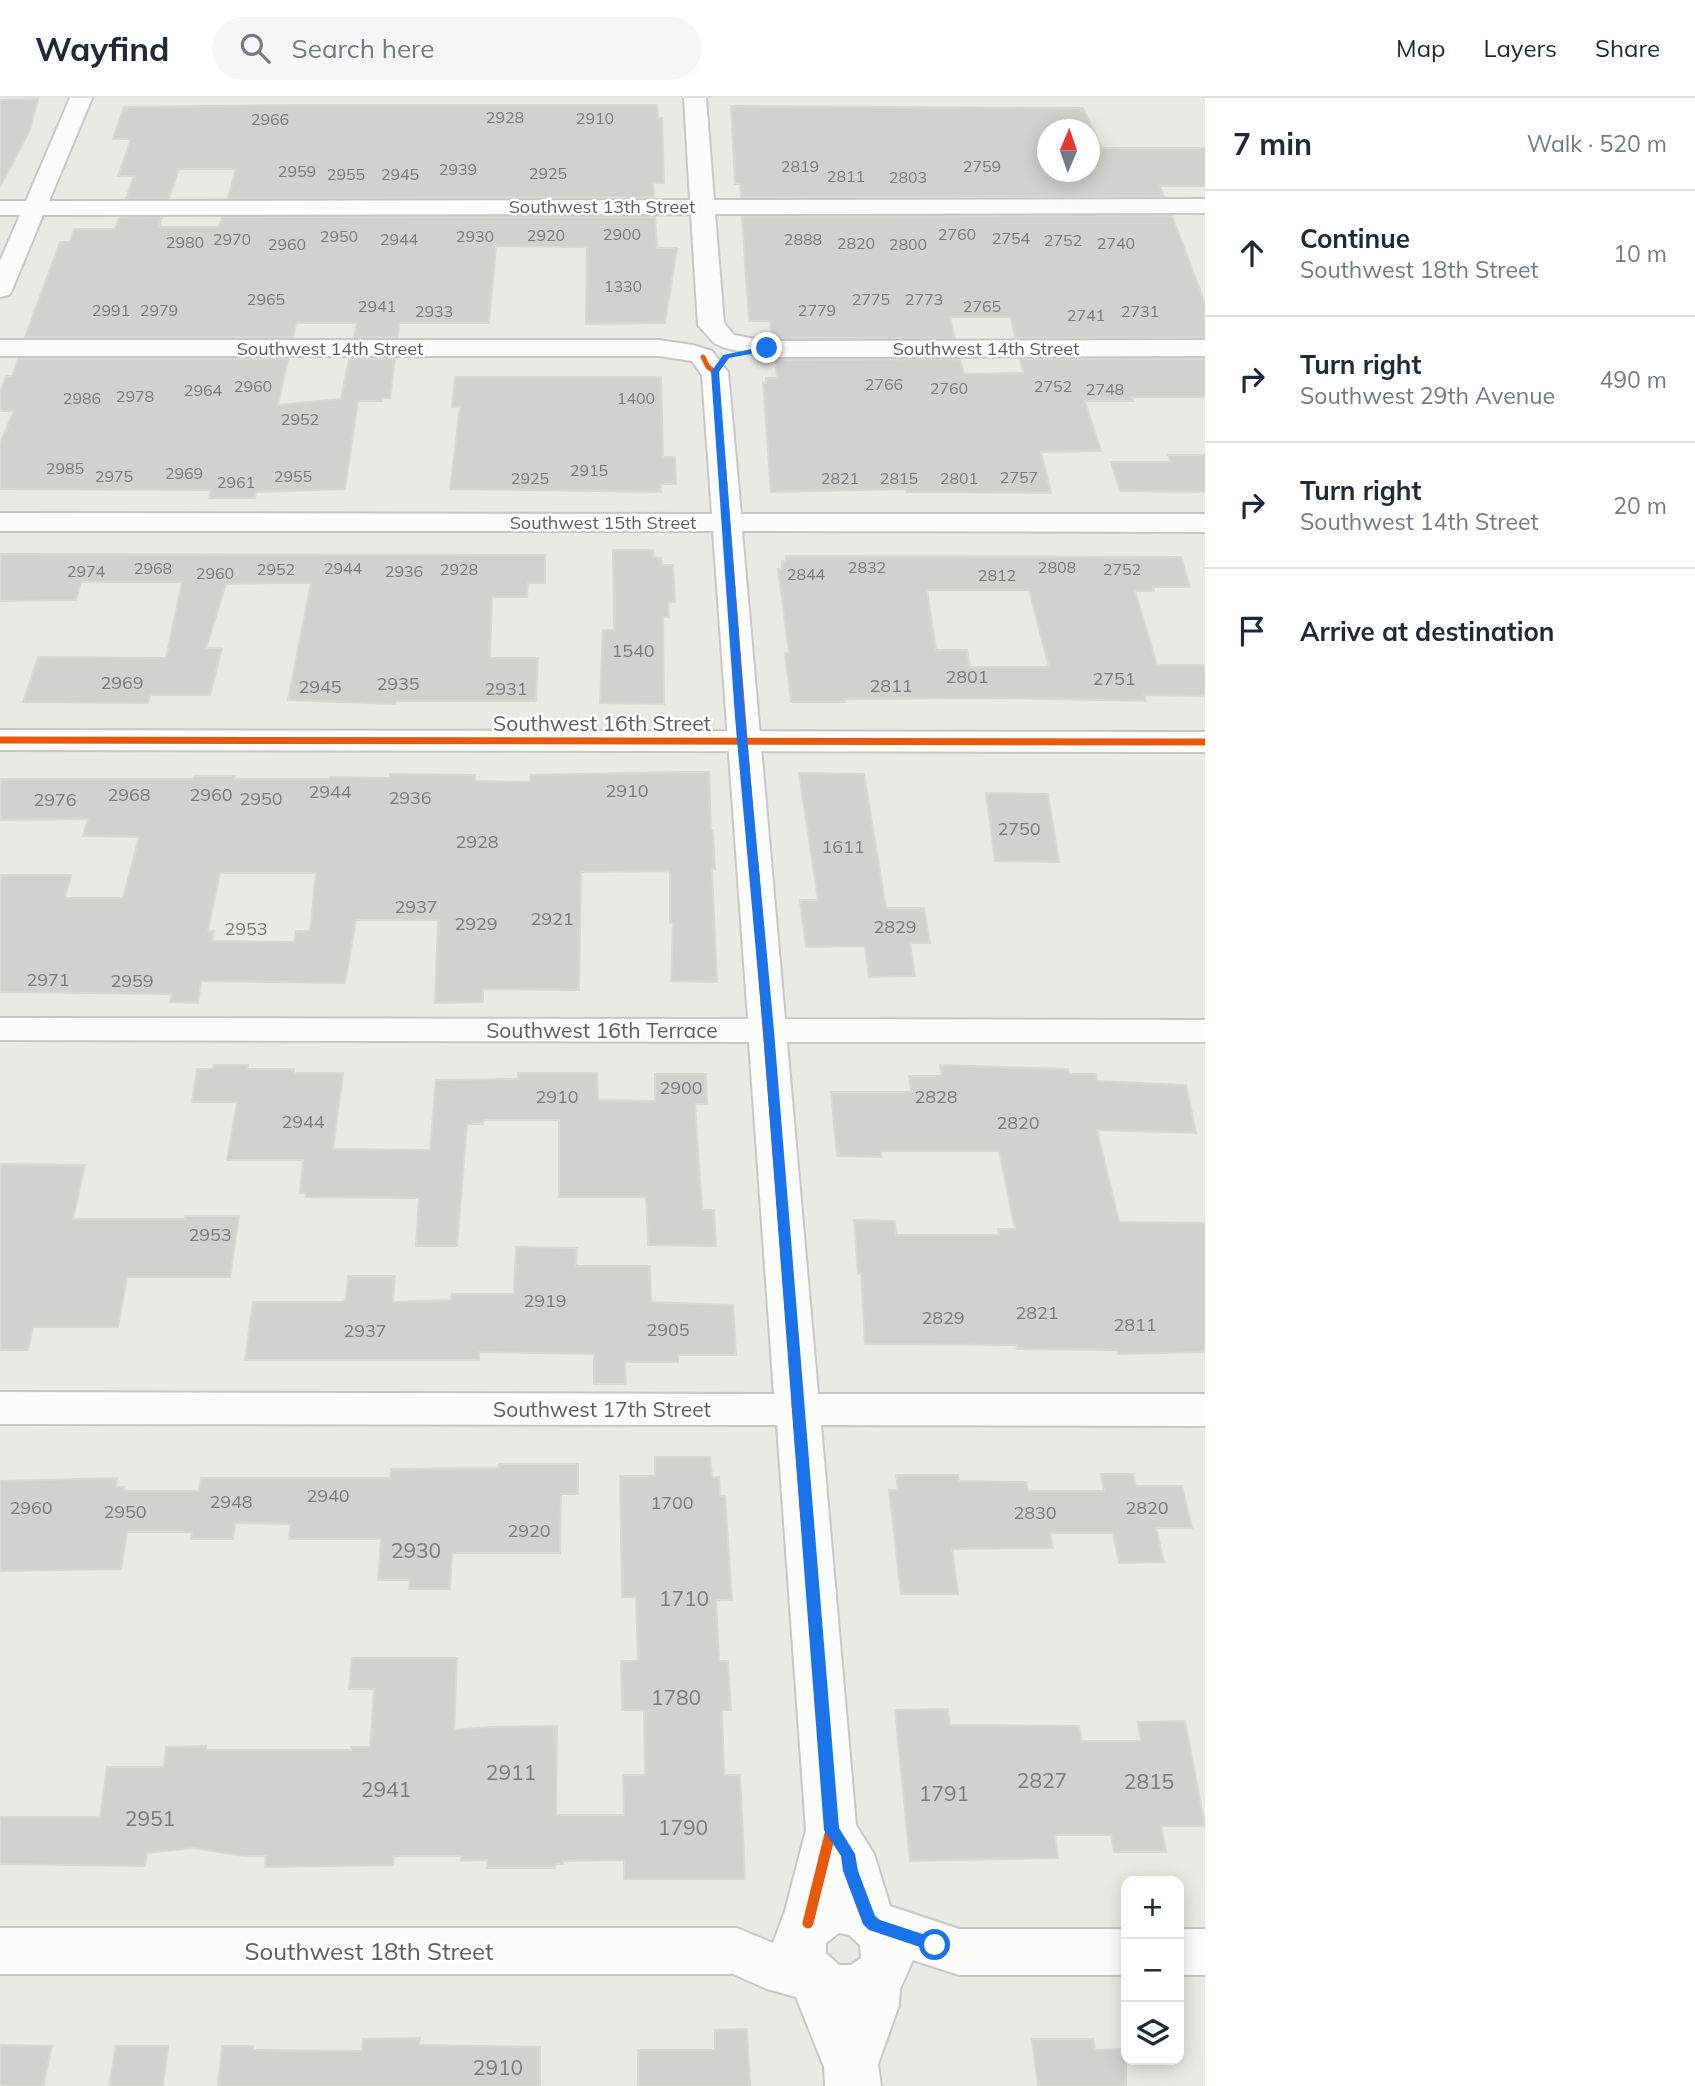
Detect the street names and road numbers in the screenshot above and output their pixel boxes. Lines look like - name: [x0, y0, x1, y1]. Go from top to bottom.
- street label: Southwest 13th Street: [509, 195, 695, 218]
- street label: Southwest 14th Street: [237, 337, 423, 360]
- street label: Southwest 14th Street: [893, 337, 1079, 360]
- street label: Southwest 15th Street: [510, 511, 696, 534]
- street label: Southwest 16th Street: [493, 710, 711, 736]
- street label: Southwest 16th Terrace: [486, 1017, 718, 1043]
- street label: Southwest 17th Street: [493, 1396, 711, 1422]
- street label: Southwest 18th Street: [245, 1936, 493, 1966]

